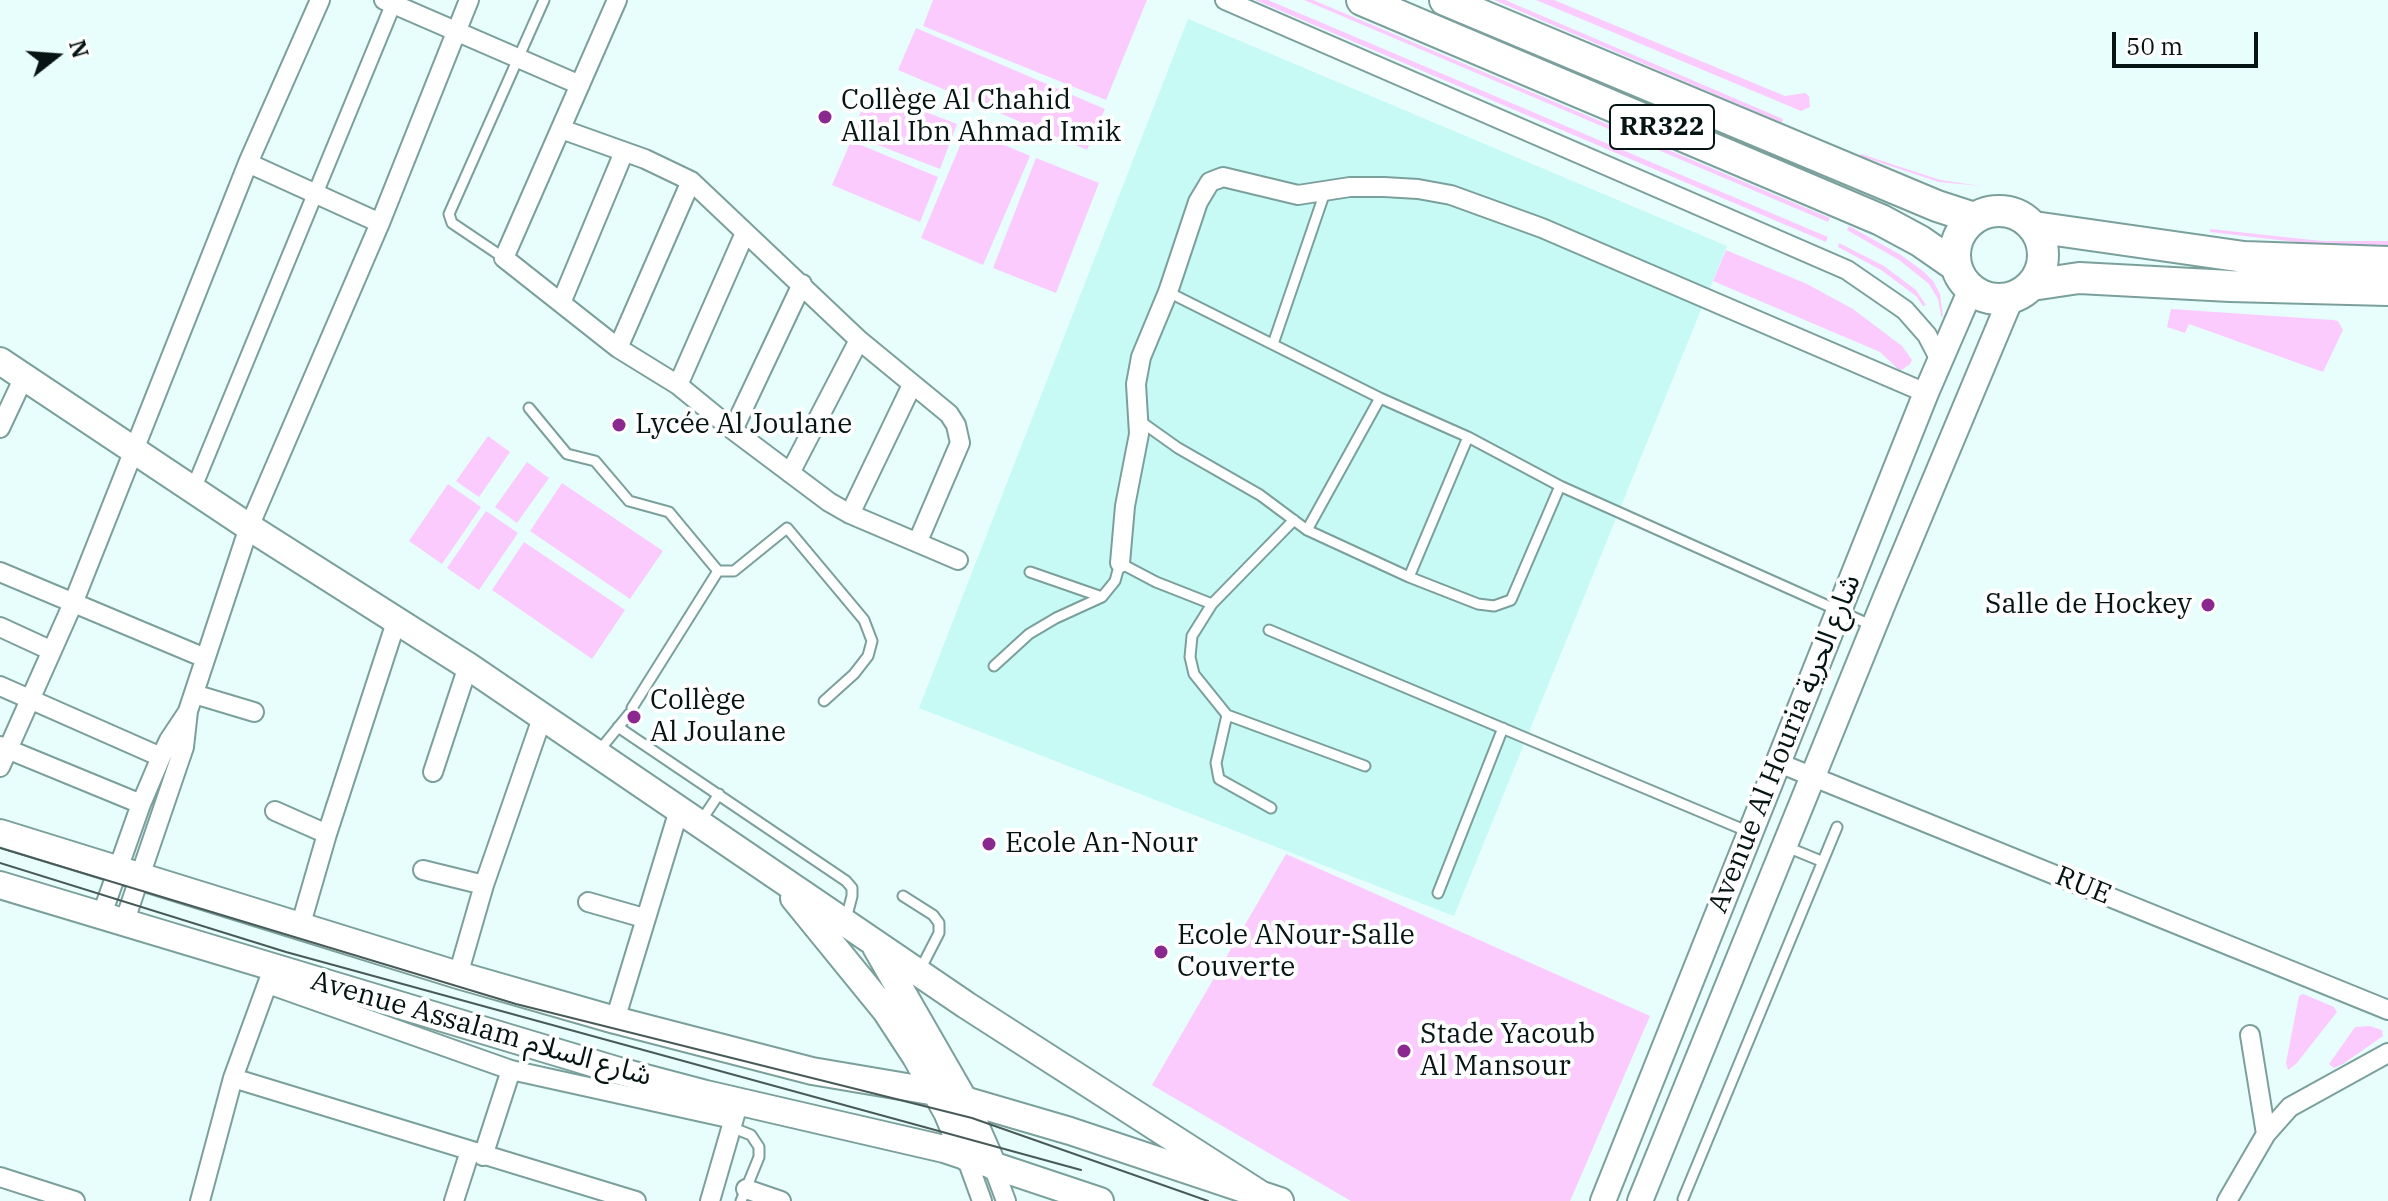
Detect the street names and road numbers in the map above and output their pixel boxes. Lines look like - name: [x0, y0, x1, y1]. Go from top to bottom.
- road number: RR322: [1610, 105, 1714, 149]
- street label: Avenue Al Houria شارع الحرية: [1702, 570, 1868, 918]
- street label: RUE: [2050, 860, 2116, 912]
- street label: Avenue Assalam شارع السلام: [307, 964, 655, 1094]

